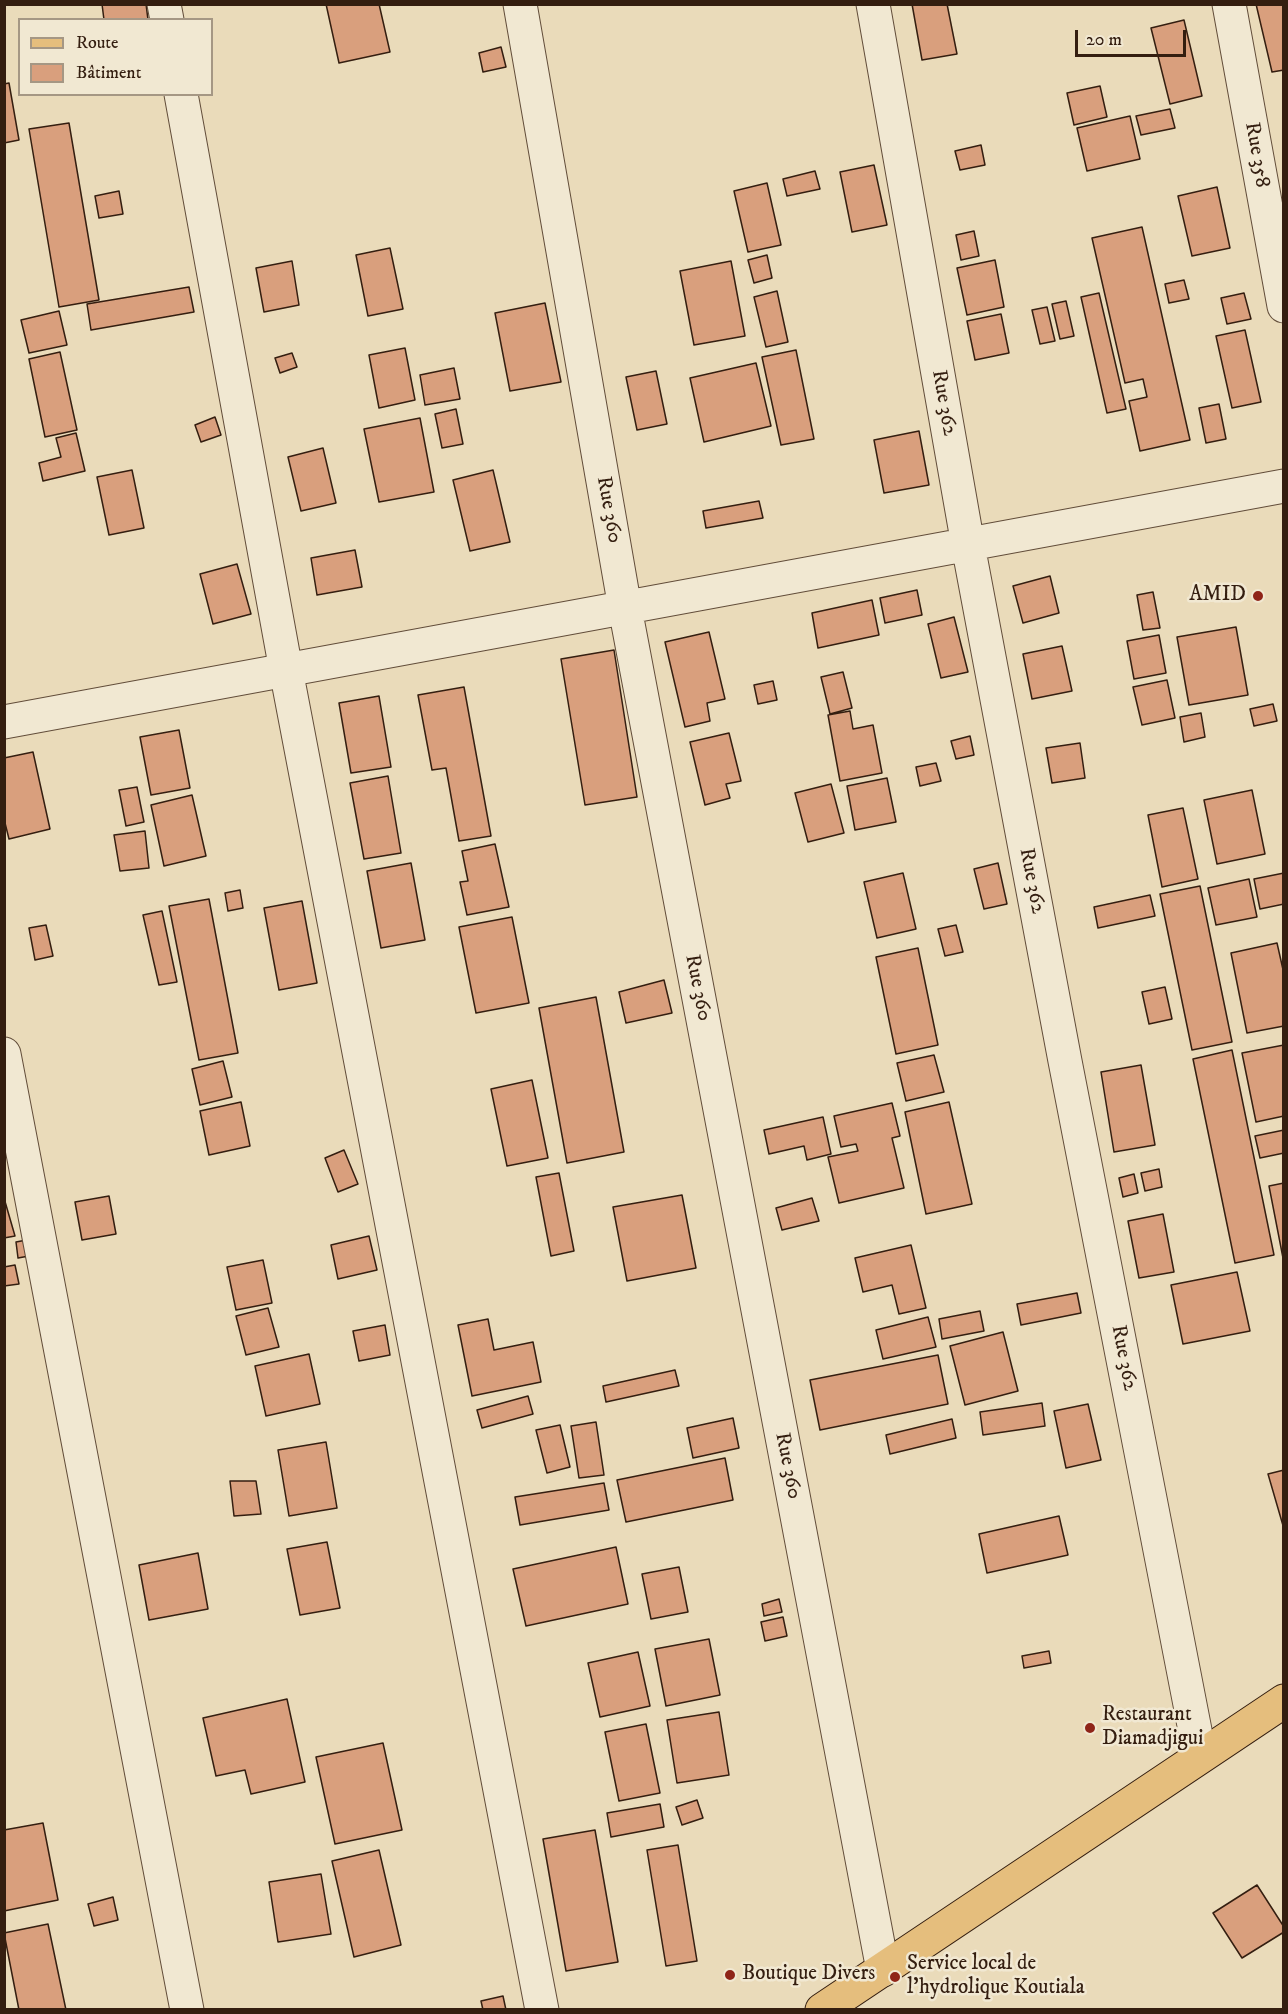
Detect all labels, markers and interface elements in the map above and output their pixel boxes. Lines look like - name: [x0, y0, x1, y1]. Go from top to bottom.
- legend: [18, 18, 213, 96]
- scale bar: [1078, 18, 1189, 56]
- text: 20 m: [1086, 29, 1122, 51]
- text: Route: [76, 32, 119, 54]
- text: Bâtiment: [76, 62, 141, 84]
- street label: Rue 358: [1238, 120, 1274, 190]
- street label: Rue 362: [925, 368, 961, 438]
- street label: Rue 360: [590, 475, 626, 545]
- place label: AMID: [1189, 583, 1246, 609]
- marker: AMID: [1251, 589, 1265, 603]
- street label: Rue 362: [1012, 846, 1050, 916]
- street label: Rue 360: [678, 953, 716, 1023]
- street label: Rue 362: [1104, 1323, 1142, 1393]
- street label: Rue 360: [768, 1431, 806, 1501]
- place label: Restaurant Diamadjigui: [1102, 1703, 1203, 1753]
- marker: Restaurant Diamadjigui: [1083, 1721, 1097, 1735]
- place label: Service local de l'hydrolique Koutiala: [907, 1952, 1085, 2002]
- place label: Boutique Divers: [742, 1962, 875, 1988]
- marker: Boutique Divers: [723, 1968, 737, 1982]
- marker: Service local de l'hydrolique Koutiala: [888, 1970, 902, 1984]

